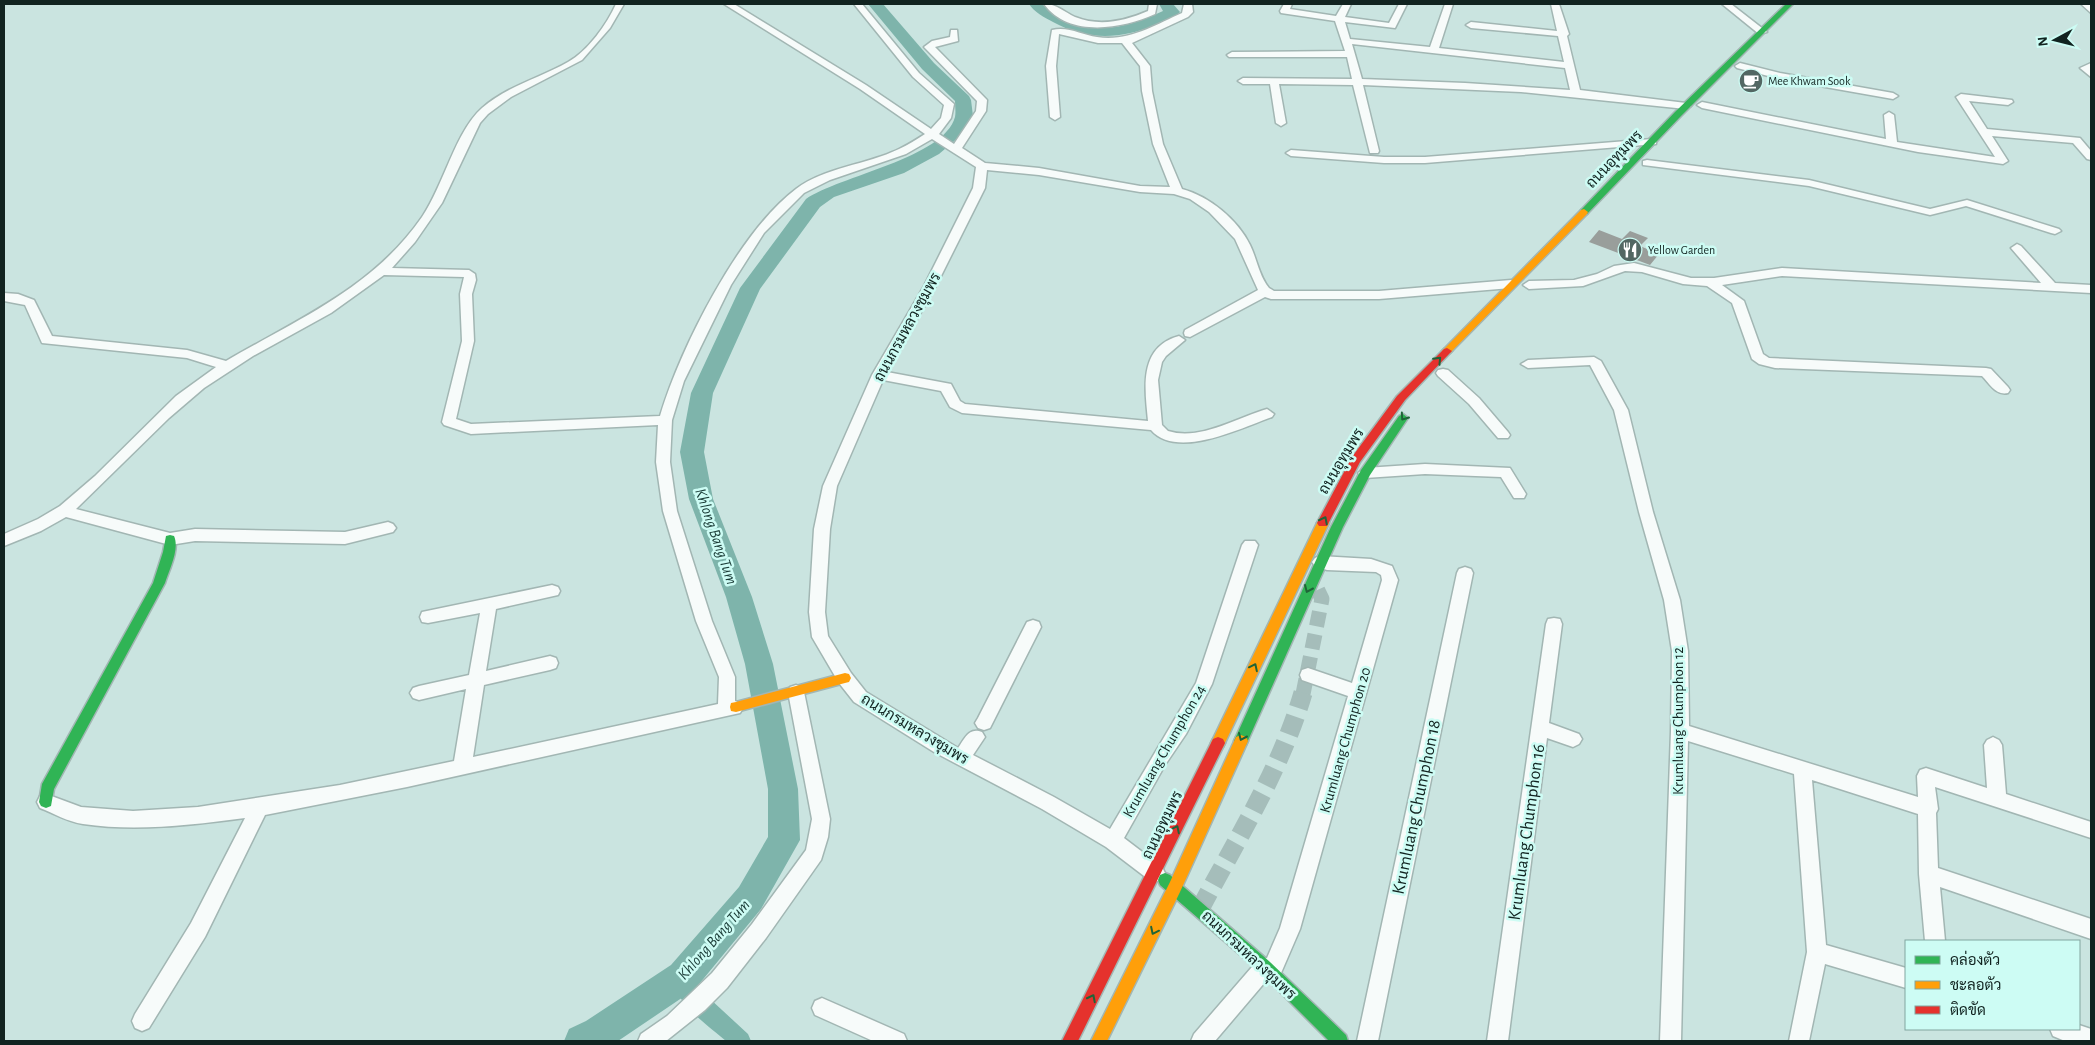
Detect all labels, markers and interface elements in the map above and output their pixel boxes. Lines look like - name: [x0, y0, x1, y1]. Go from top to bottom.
- north arrow: [2030, 15, 2080, 65]
- text: N: [2036, 36, 2051, 47]
- cafe icon: Mee Khwam Sook: [1738, 68, 1764, 94]
- place label: Mee Khwam Sook: [1768, 75, 1851, 87]
- street label: ถนนอุทุมพร: [1583, 128, 1648, 193]
- restaurant icon: Yellow Garden: [1617, 237, 1643, 263]
- place label: Yellow Garden: [1648, 244, 1715, 256]
- street label: ถนนกรมหลวงชุมพร: [871, 270, 946, 386]
- one-way arrow: [1432, 357, 1441, 366]
- one-way arrow: [1401, 411, 1410, 421]
- street label: ถนนอุทุมพร: [1316, 426, 1369, 498]
- water label: Khlong Bang Tum: [692, 486, 740, 586]
- one-way arrow: [1318, 517, 1328, 526]
- one-way arrow: [1303, 584, 1314, 593]
- street label: Krumluang Chumphon 12: [1671, 647, 1686, 795]
- one-way arrow: [1248, 663, 1258, 672]
- street label: Krumluang Chumphon 20: [1317, 666, 1373, 815]
- street label: Krumluang Chumphon 24: [1120, 683, 1208, 820]
- street label: ถนนกรมหลวงชุมพร: [857, 692, 971, 770]
- street label: Krumluang Chumphon 18: [1390, 718, 1444, 896]
- one-way arrow: [1237, 732, 1248, 741]
- street label: Krumluang Chumphon 16: [1506, 743, 1548, 921]
- street label: ถนนอุทุมพร: [1140, 789, 1188, 863]
- one-way arrow: [1170, 825, 1181, 834]
- water label: Khlong Bang Tum: [675, 896, 753, 983]
- street label: ถนนกรมหลวงชุมพร: [1197, 908, 1298, 1005]
- one-way arrow: [1149, 926, 1160, 935]
- legend: [1905, 940, 2080, 1030]
- text: คล่องตัว: [1950, 950, 2000, 968]
- text: ชะลอตัว: [1950, 976, 2001, 993]
- one-way arrow: [1086, 994, 1096, 1003]
- text: ติดขัด: [1950, 1001, 1986, 1018]

